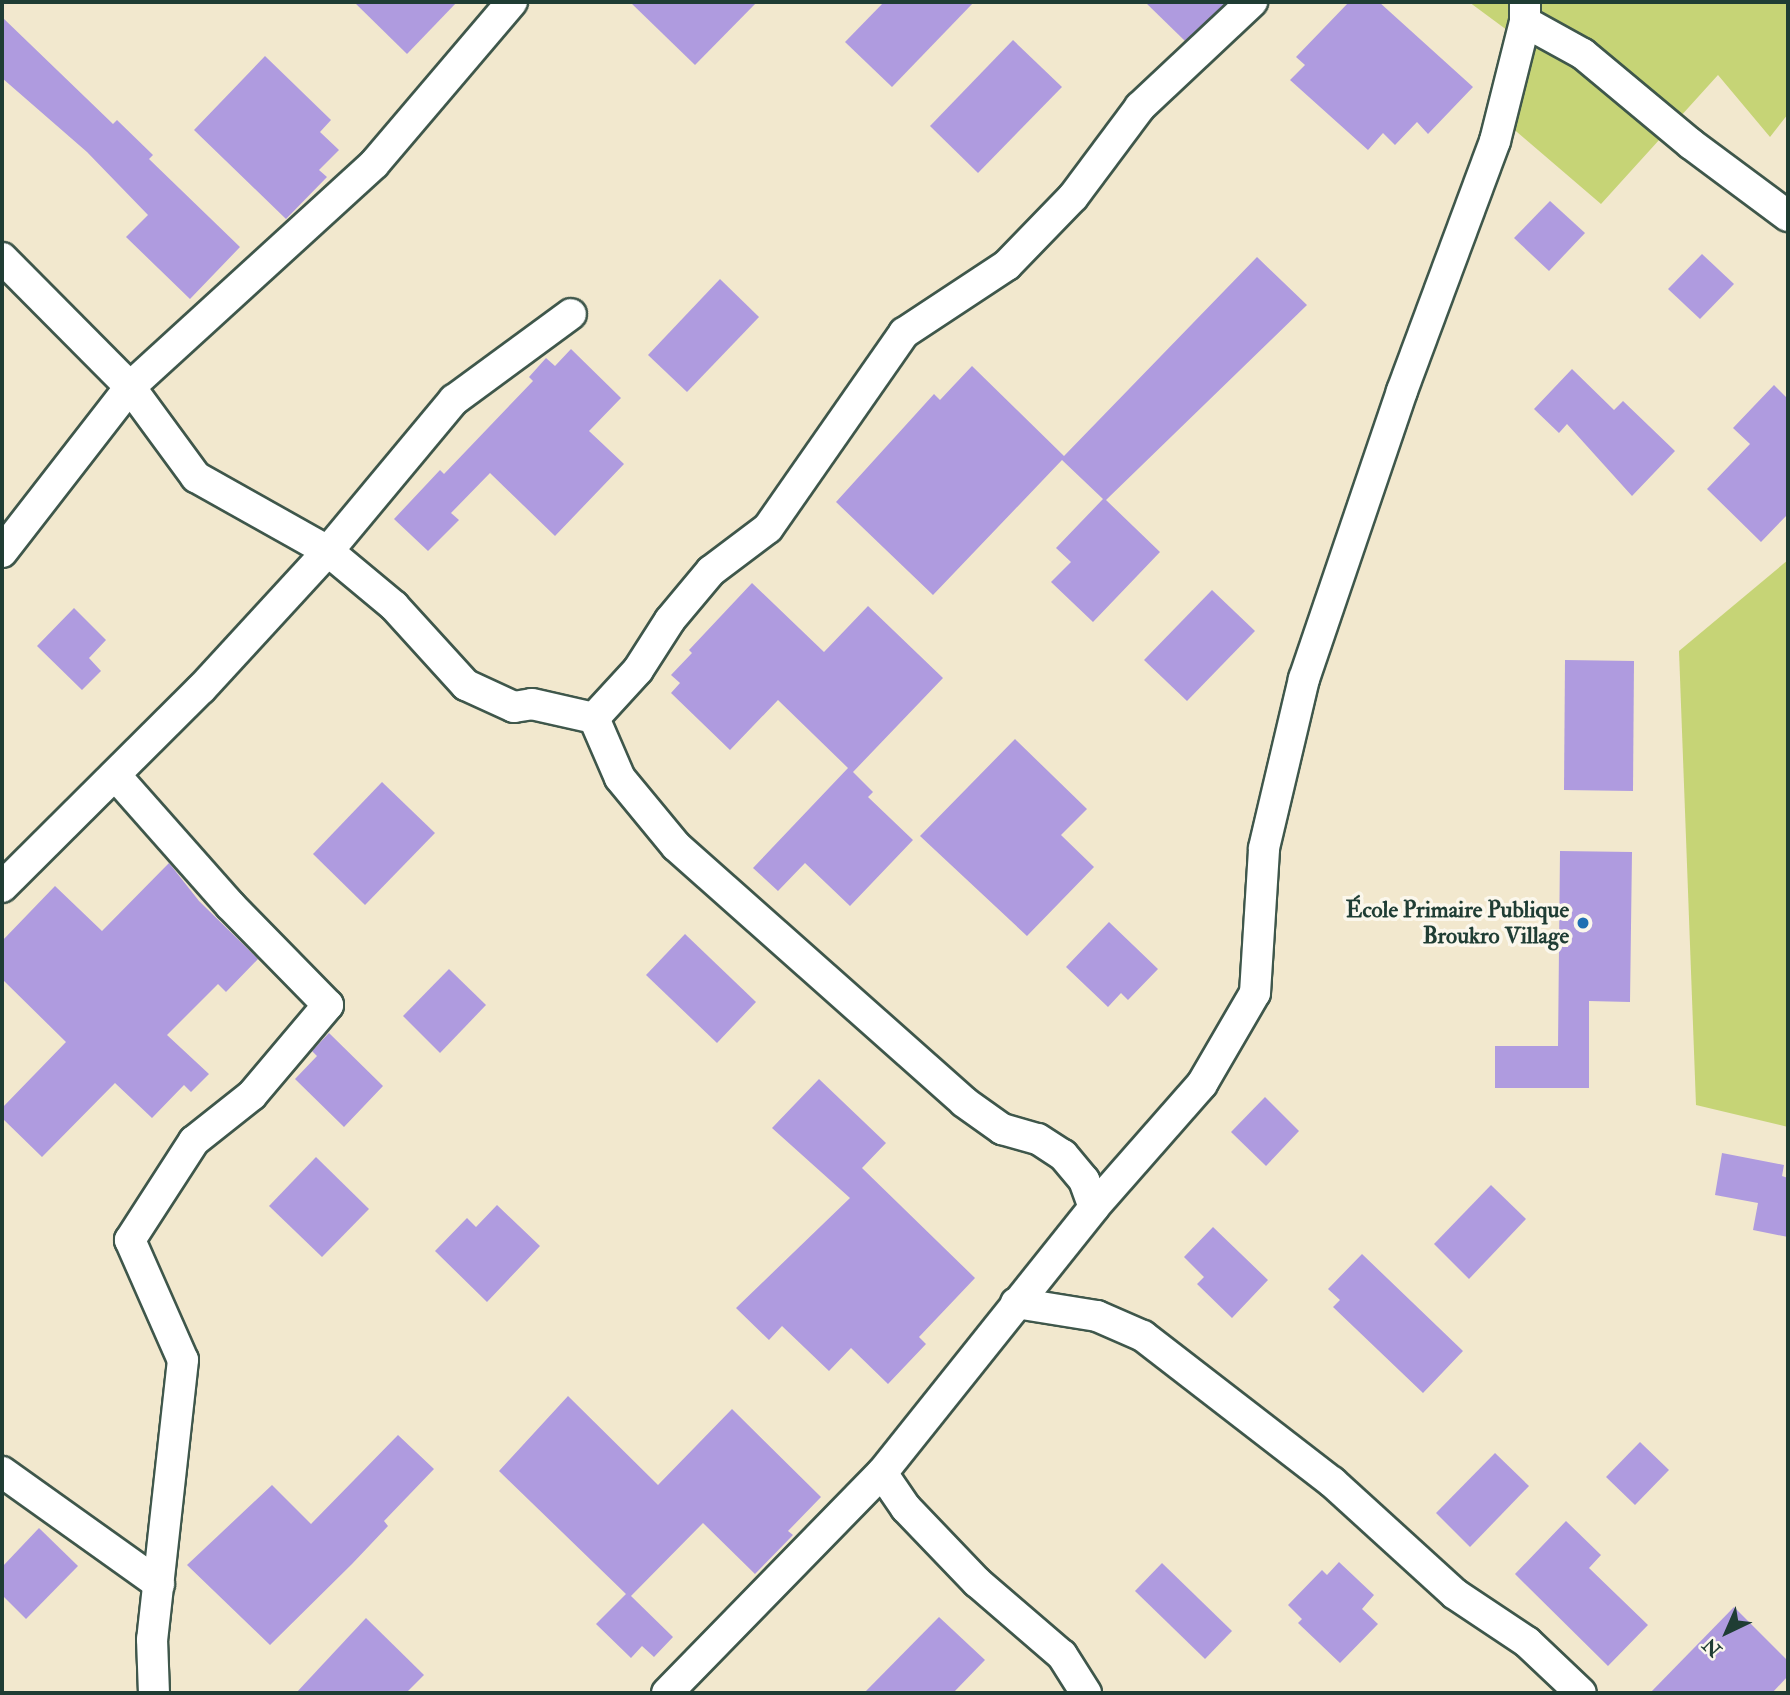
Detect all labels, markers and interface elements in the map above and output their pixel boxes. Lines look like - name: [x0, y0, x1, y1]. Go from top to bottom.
- place label: École Primaire Publique Broukro Village: [1346, 896, 1569, 950]
- marker: École Primaire Publique Broukro Village: [1575, 915, 1591, 931]
- north arrow: [1692, 1597, 1762, 1667]
- text: N: [1698, 1633, 1727, 1662]

